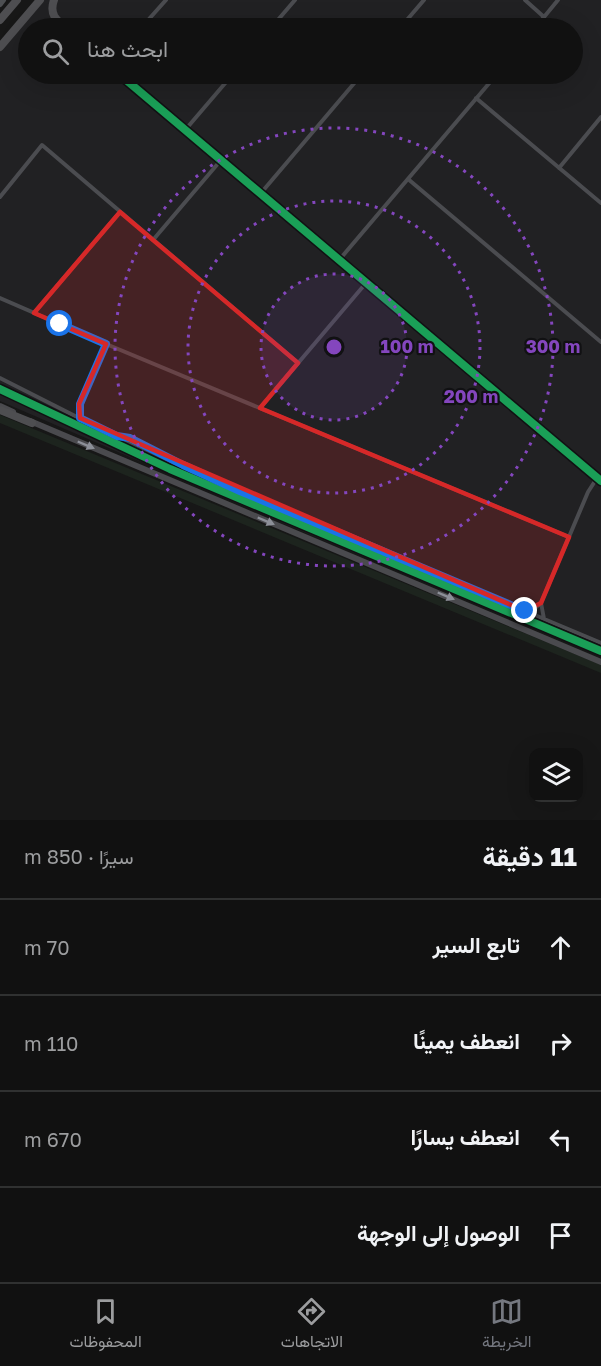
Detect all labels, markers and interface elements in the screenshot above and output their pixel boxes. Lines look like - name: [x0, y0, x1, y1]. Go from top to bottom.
- search box: [18, 18, 583, 84]
- icon: search: [39, 35, 72, 68]
- text: ابحث هنا: [87, 35, 168, 62]
- route start: [46, 310, 72, 336]
- text: 100 m: [381, 335, 433, 357]
- text: 300 m: [526, 335, 580, 357]
- centre of rings: [324, 337, 344, 357]
- text: 200 m: [444, 385, 498, 407]
- one-way arrow: [78, 440, 96, 450]
- one-way arrow: [257, 517, 275, 526]
- one-way arrow: [437, 592, 455, 601]
- route end: [511, 597, 537, 623]
- map controls: [529, 748, 583, 802]
- button: layers: [529, 748, 583, 802]
- text: 11 دقيقة: [482, 841, 577, 872]
- text: سيرًا · 850 m: [24, 844, 134, 868]
- text: تابع السير: [432, 931, 520, 958]
- icon: ahead: [544, 931, 577, 964]
- text: 70 m: [24, 935, 70, 959]
- text: انعطف يمينًا: [413, 1027, 520, 1054]
- icon: right: [544, 1027, 577, 1060]
- text: 110 m: [24, 1031, 79, 1055]
- text: انعطف يسارًا: [410, 1123, 520, 1150]
- icon: left: [544, 1123, 577, 1156]
- text: 670 m: [24, 1127, 82, 1151]
- text: الوصول إلى الوجهة: [357, 1219, 520, 1246]
- icon: arrive: [544, 1219, 577, 1252]
- tab: المحفوظات: [70, 1295, 142, 1356]
- tab: الاتجاهات: [281, 1295, 343, 1356]
- tab: الخريطة: [482, 1295, 531, 1356]

